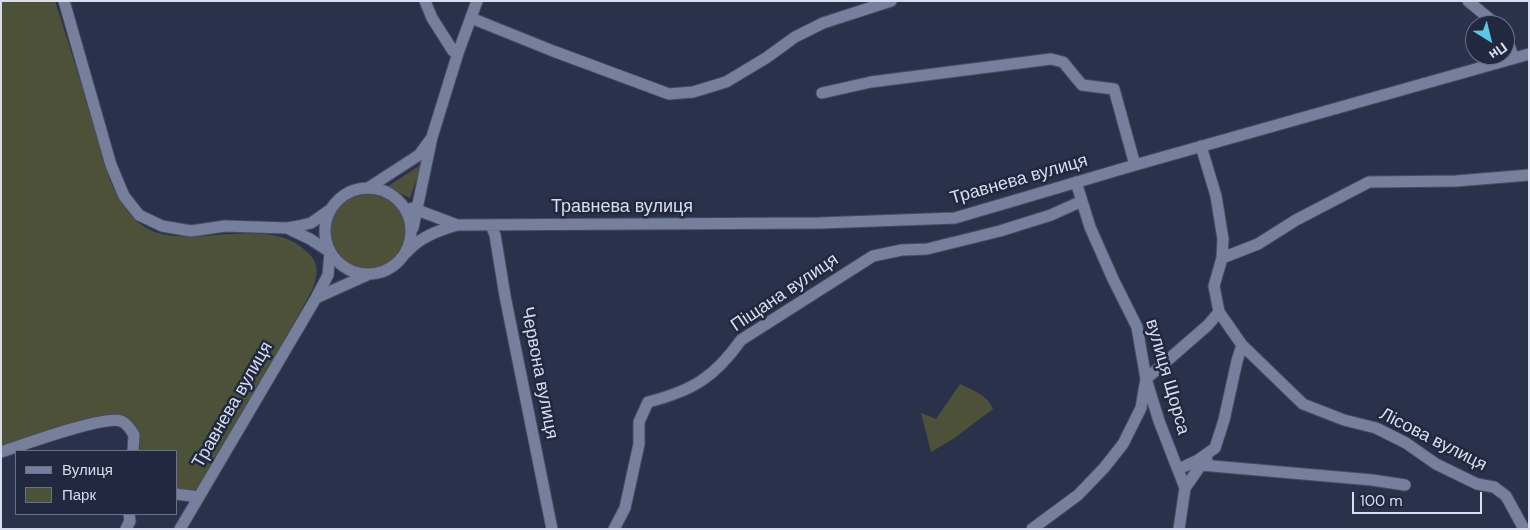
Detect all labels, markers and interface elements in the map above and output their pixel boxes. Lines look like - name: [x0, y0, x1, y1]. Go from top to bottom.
- north arrow: [1465, 15, 1515, 65]
- text: Пн: [1485, 39, 1511, 64]
- street label: Травнева вулиця: [948, 150, 1090, 210]
- street label: Травнева вулиця: [551, 196, 693, 218]
- street label: Піщана вулиця: [727, 249, 843, 337]
- street label: Червона вулиця: [516, 305, 562, 441]
- street label: вулиця Щорса: [1140, 317, 1194, 437]
- street label: Травнева вулиця: [188, 338, 278, 472]
- street label: Лісова вулиця: [1376, 404, 1490, 476]
- legend: [15, 450, 178, 515]
- text: Вулиця: [62, 460, 113, 480]
- scale bar: [1355, 482, 1485, 514]
- text: Парк: [62, 485, 96, 505]
- text: 100 m: [1360, 491, 1403, 511]

